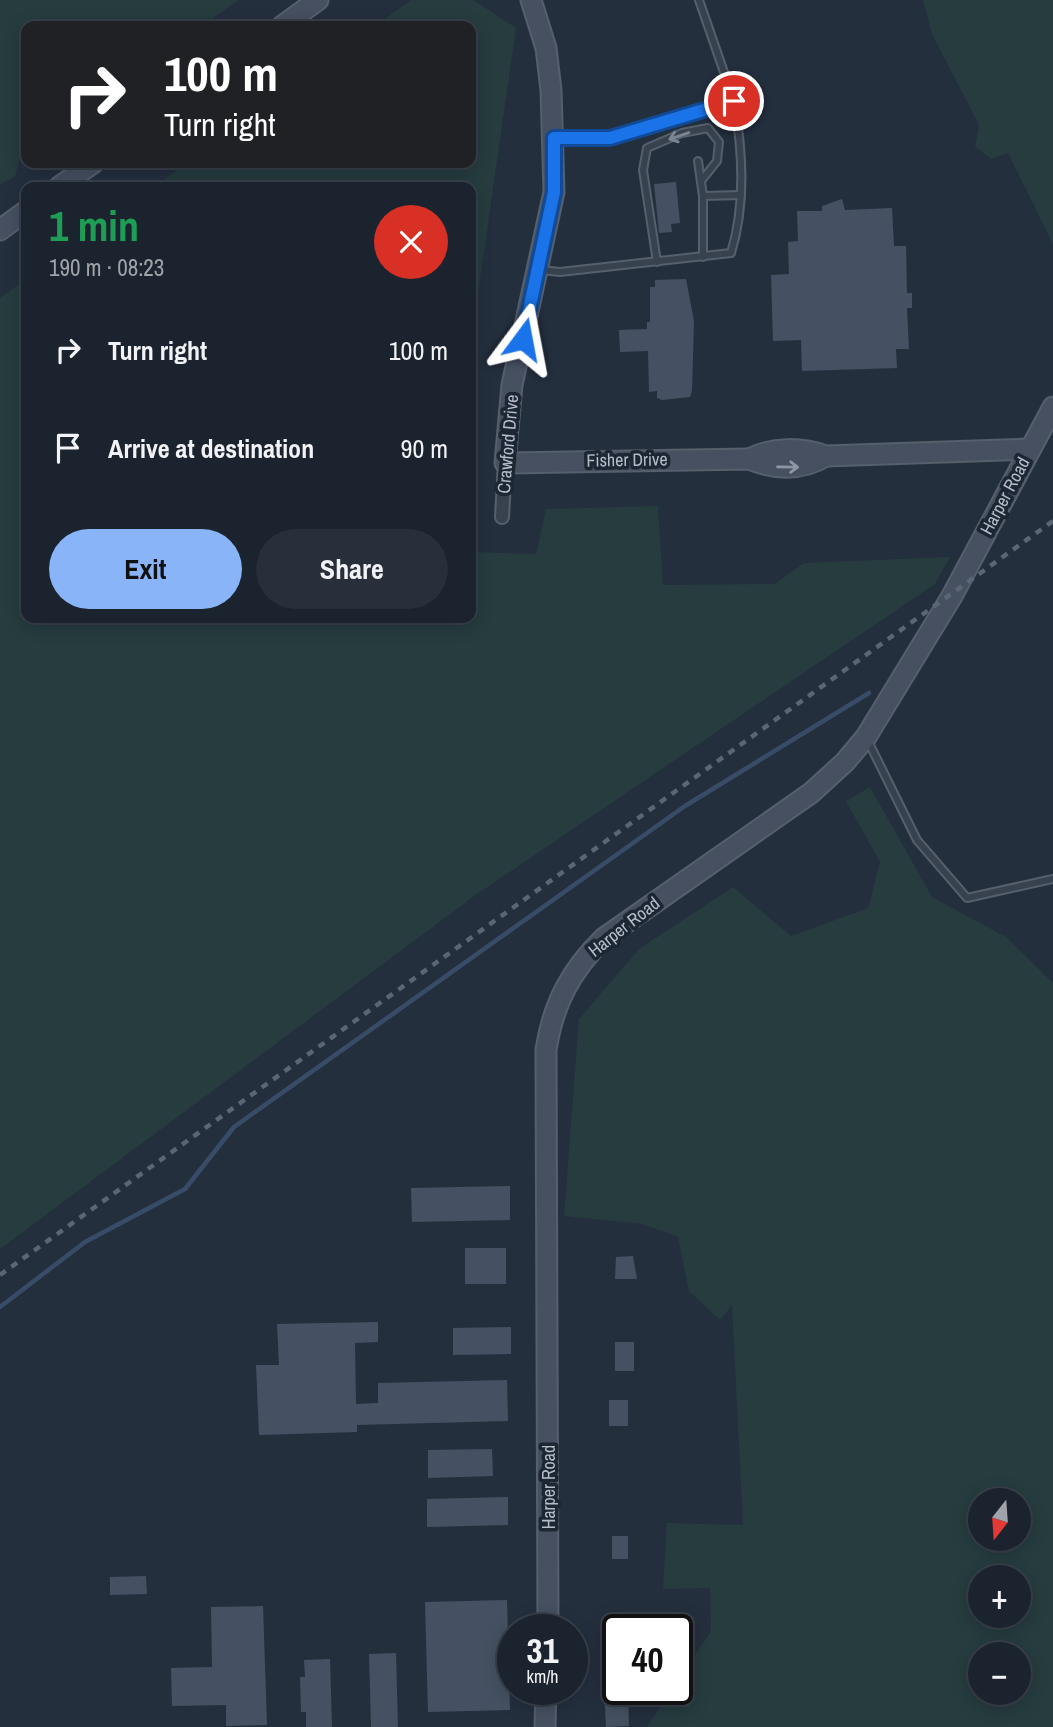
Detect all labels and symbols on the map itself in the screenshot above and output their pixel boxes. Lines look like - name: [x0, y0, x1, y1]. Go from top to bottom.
- pin: [704, 71, 764, 131]
- one-way arrow: [668, 131, 690, 143]
- position arrow: [486, 302, 560, 376]
- street label: Crawford Drive: [491, 393, 524, 494]
- street label: Fisher Drive: [586, 446, 668, 473]
- street label: Harper Road: [974, 453, 1035, 539]
- one-way arrow: [776, 460, 799, 473]
- street label: Harper Road: [583, 891, 665, 962]
- street label: Harper Road: [536, 1445, 561, 1529]
- north arrow: [968, 1488, 1031, 1550]
- speed limit sign: 40: [602, 1614, 693, 1705]

